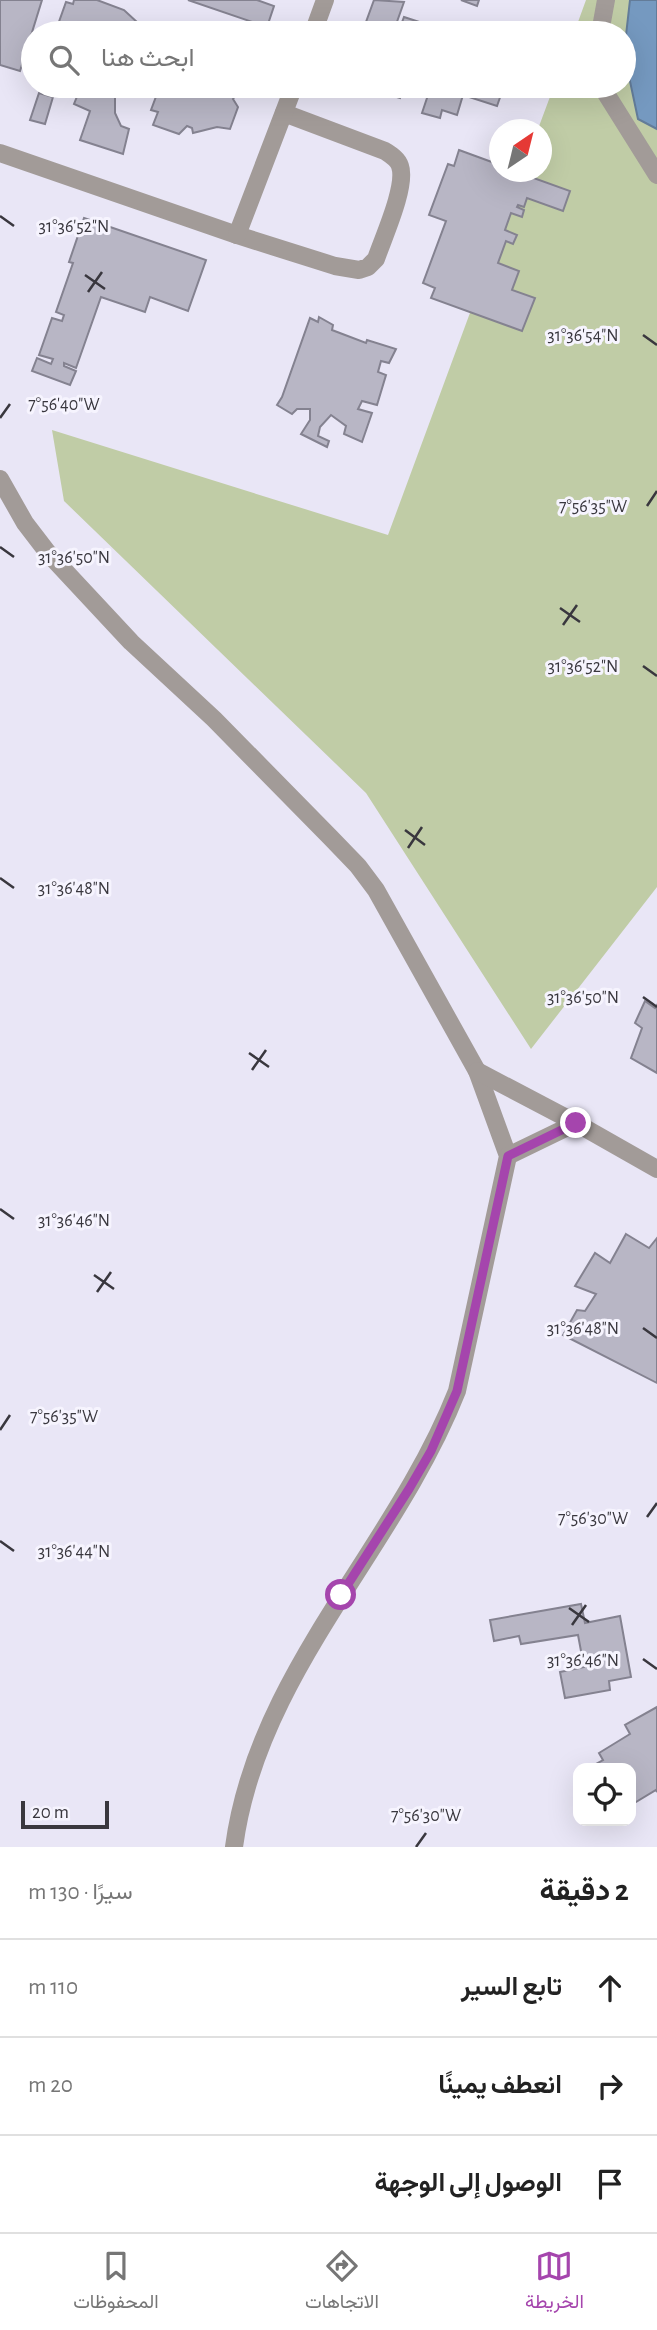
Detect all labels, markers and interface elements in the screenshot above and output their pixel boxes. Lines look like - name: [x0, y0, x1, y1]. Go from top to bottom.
- search box: [21, 21, 636, 98]
- icon: search: [45, 41, 83, 79]
- text: ابحث هنا: [101, 45, 195, 71]
- north arrow: [489, 119, 552, 182]
- text: 31°36'52"N: [39, 218, 109, 236]
- text: 31°36'54"N: [547, 327, 619, 345]
- text: 7°56'40"W: [28, 396, 100, 414]
- text: 7°56'35"W: [559, 498, 627, 516]
- text: 31°36'50"N: [38, 549, 110, 567]
- text: 31°36'52"N: [548, 658, 618, 676]
- text: 31°36'48"N: [38, 880, 110, 898]
- text: 31°36'50"N: [547, 989, 619, 1007]
- route end: [560, 1107, 591, 1138]
- text: 31°36'46"N: [38, 1212, 110, 1230]
- text: 31°36'48"N: [547, 1320, 619, 1338]
- text: 7°56'35"W: [30, 1408, 98, 1426]
- text: 7°56'30"W: [558, 1510, 628, 1528]
- text: 31°36'44"N: [38, 1543, 110, 1561]
- route start: [325, 1579, 356, 1610]
- text: 31°36'46"N: [547, 1652, 619, 1670]
- map controls: [573, 1763, 636, 1826]
- button: locate: [573, 1763, 636, 1826]
- scale bar: [21, 1798, 108, 1830]
- text: 20 m: [32, 1803, 69, 1822]
- text: 7°56'30"W: [391, 1807, 461, 1825]
- text: 2 دقيقة: [540, 1876, 629, 1906]
- text: سيرًا · 130 m: [28, 1881, 133, 1904]
- icon: ahead: [591, 1969, 629, 2007]
- text: تابع السير: [461, 1974, 562, 2000]
- text: 110 m: [28, 1976, 78, 1999]
- icon: right: [591, 2067, 629, 2105]
- text: انعطف يمينًا: [438, 2072, 562, 2098]
- text: 20 m: [28, 2074, 73, 2097]
- icon: arrive: [591, 2165, 629, 2203]
- text: الوصول إلى الوجهة: [374, 2170, 562, 2196]
- tab: المحفوظات: [73, 2247, 159, 2318]
- tab: الاتجاهات: [305, 2247, 379, 2318]
- tab: الخريطة: [525, 2247, 584, 2318]

